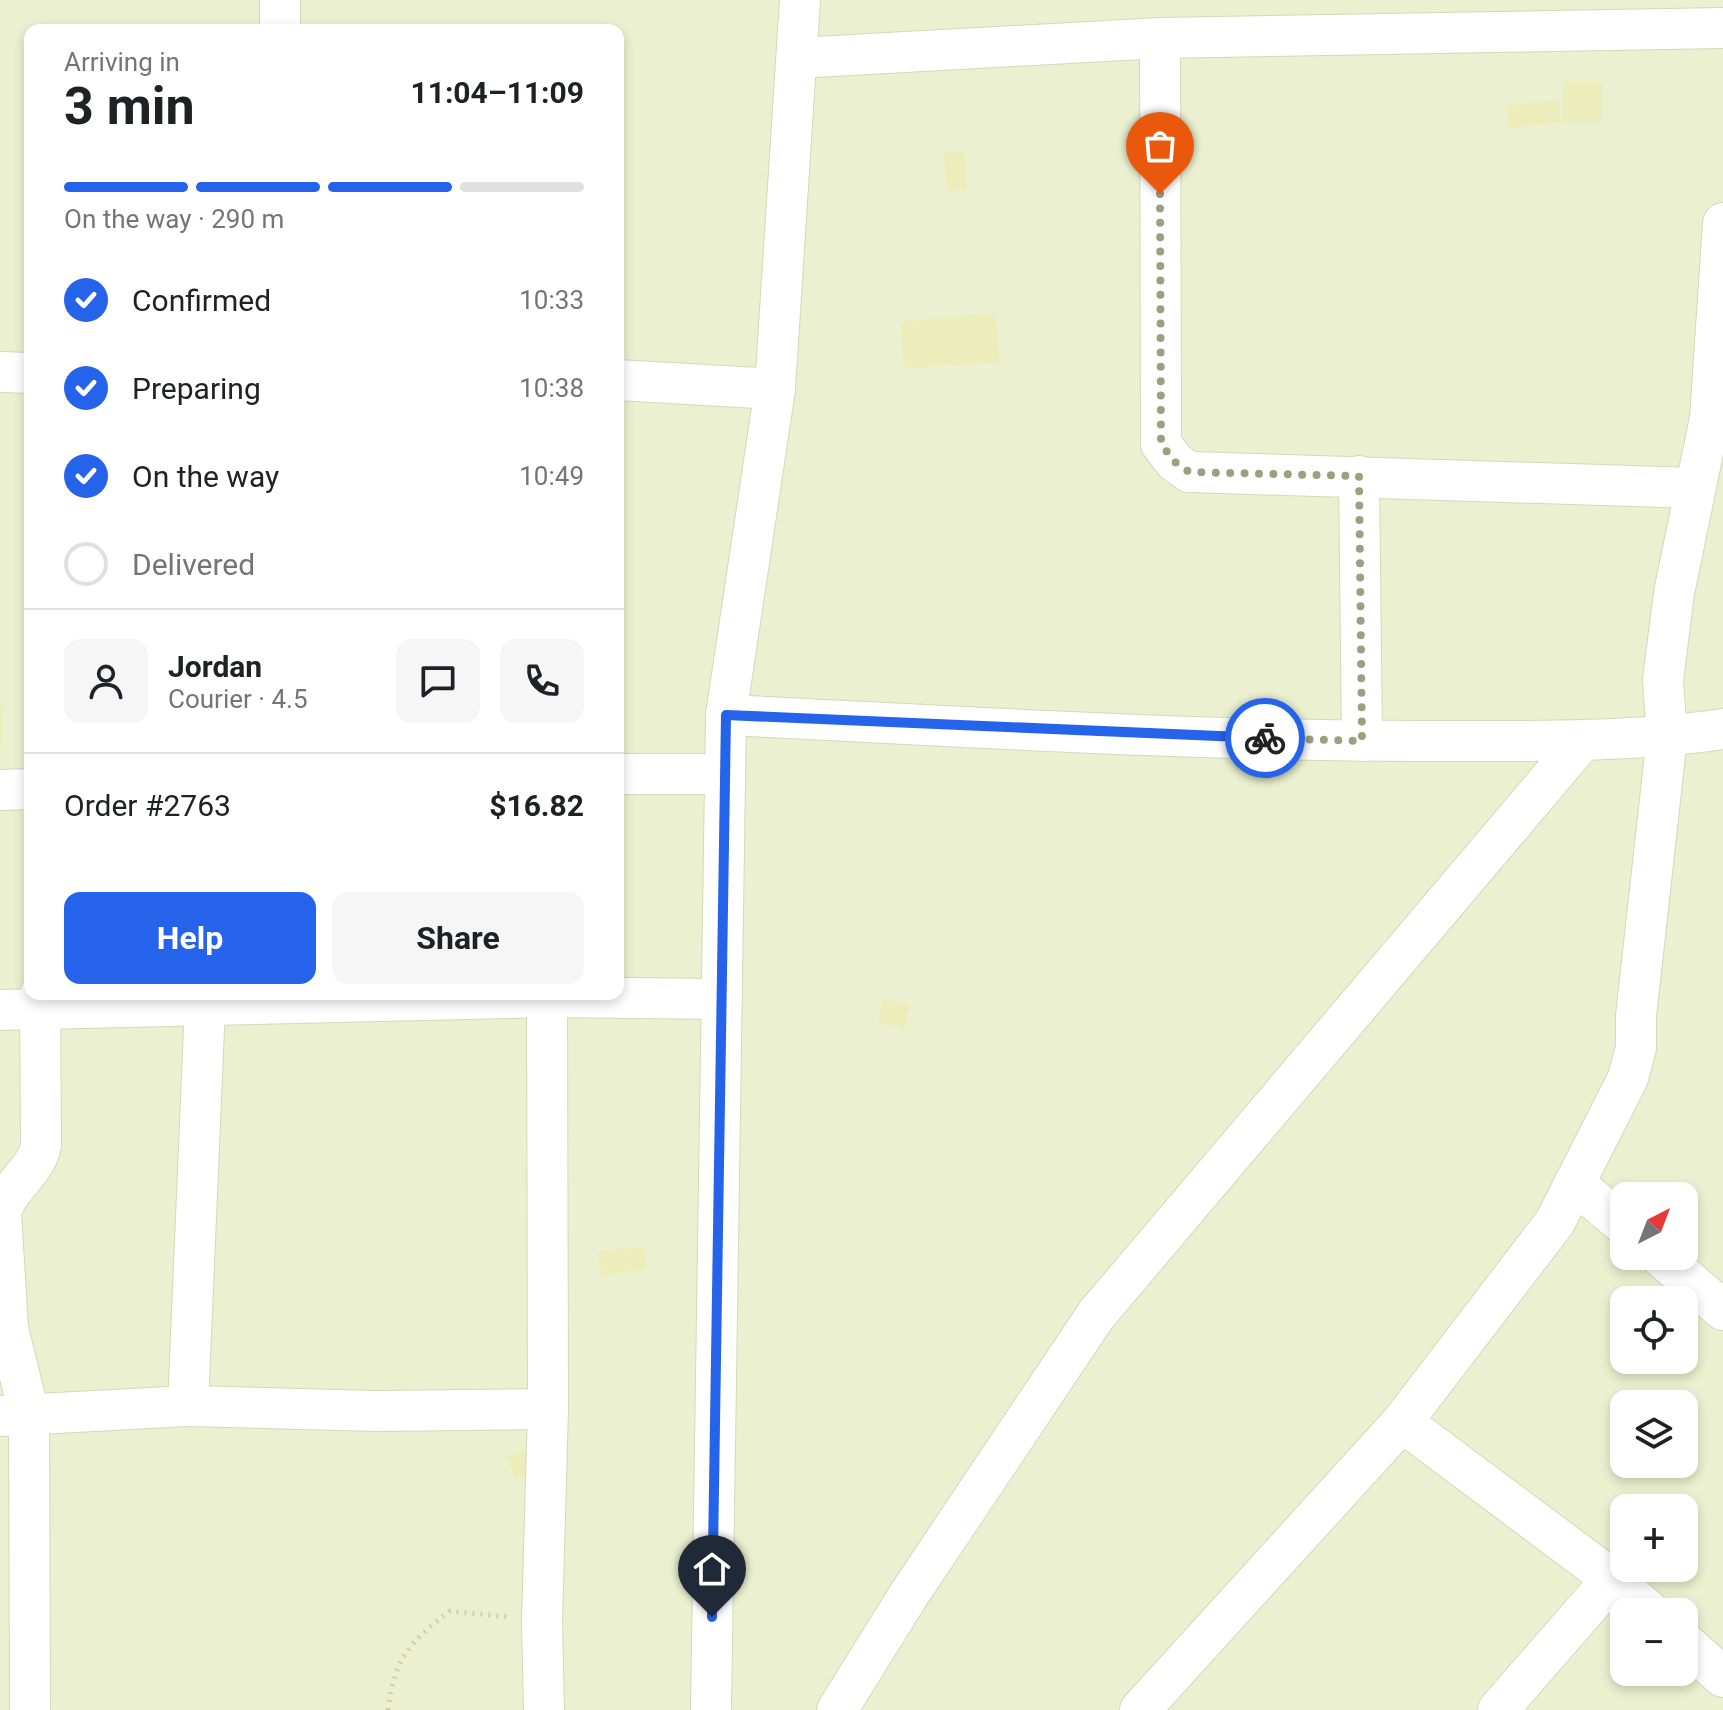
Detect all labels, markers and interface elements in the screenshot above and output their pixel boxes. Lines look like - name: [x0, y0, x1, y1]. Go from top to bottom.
- text: Arriving in: [64, 47, 180, 77]
- text: 11:04–11:09: [410, 75, 584, 110]
- text: 3 min: [64, 76, 195, 137]
- pin: [1126, 112, 1194, 194]
- icon: bag: [1138, 124, 1182, 168]
- text: On the way · 290 m: [64, 204, 284, 234]
- icon: check: [64, 278, 108, 322]
- text: Confirmed: [132, 283, 271, 318]
- text: 10:33: [519, 285, 584, 315]
- icon: check: [64, 366, 108, 410]
- text: Preparing: [132, 371, 261, 406]
- text: 10:38: [519, 373, 584, 403]
- icon: check: [64, 454, 108, 498]
- text: On the way: [132, 459, 279, 494]
- text: 10:49: [519, 461, 584, 491]
- text: Delivered: [132, 547, 255, 582]
- button: person: [64, 639, 148, 723]
- button: chat: [396, 639, 480, 723]
- button: phone: [500, 639, 584, 723]
- text: Jordan: [168, 649, 262, 684]
- text: Courier · 4.5: [168, 684, 308, 714]
- courier: [1225, 698, 1305, 778]
- icon: bike: [1243, 716, 1287, 760]
- text: Order #2763: [64, 788, 231, 823]
- text: $16.82: [489, 788, 584, 823]
- button: Help: [64, 892, 316, 984]
- button: Share: [332, 892, 584, 984]
- north arrow: [1610, 1182, 1698, 1270]
- map controls: [1610, 1182, 1698, 1686]
- button: locate: [1610, 1286, 1698, 1374]
- button: layers: [1610, 1390, 1698, 1478]
- button: +: [1610, 1494, 1698, 1582]
- pin: [678, 1535, 746, 1617]
- icon: home: [690, 1547, 734, 1591]
- button: −: [1610, 1598, 1698, 1686]

